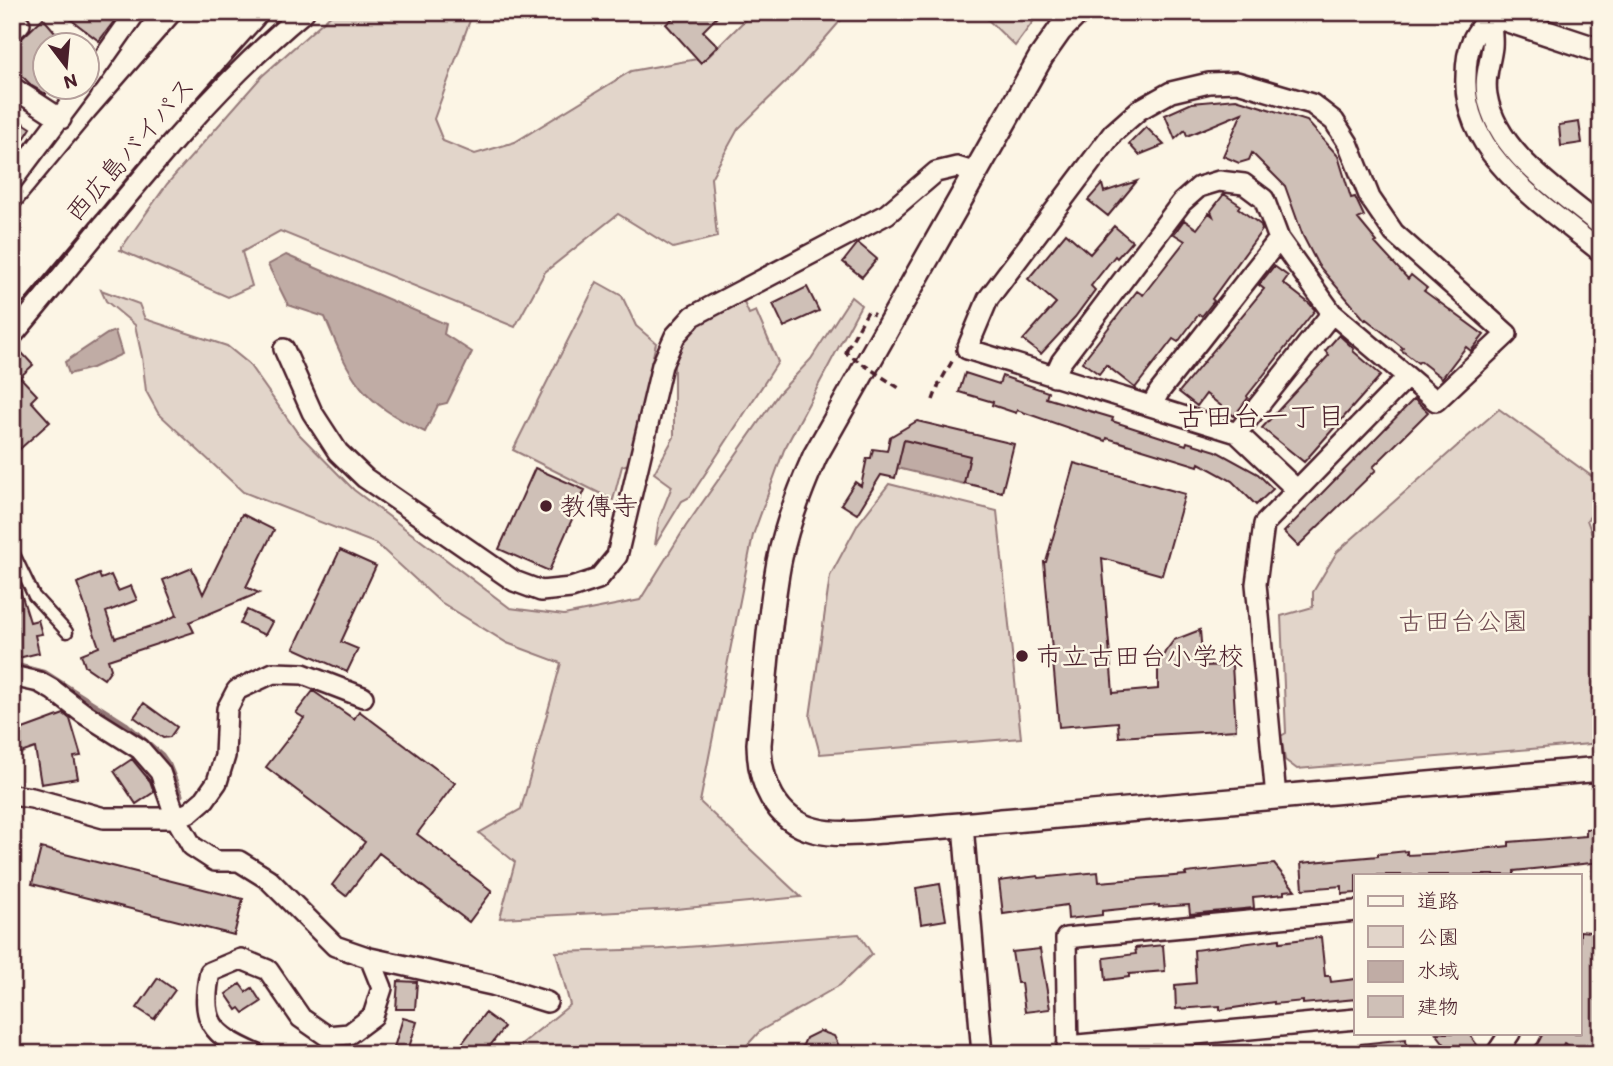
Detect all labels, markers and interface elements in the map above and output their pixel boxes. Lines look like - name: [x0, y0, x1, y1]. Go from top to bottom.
- north arrow: [32, 32, 102, 102]
- text: N: [61, 69, 80, 95]
- street label: 西広島バイパス: [58, 70, 202, 228]
- district label: 古田台一丁目: [1177, 399, 1345, 433]
- place label: 教傳寺: [560, 490, 638, 522]
- marker: 教傳寺: [538, 498, 554, 514]
- park label: 古田台公園: [1398, 605, 1528, 637]
- place label: 市立古田台小学校: [1036, 640, 1244, 672]
- marker: 市立古田台小学校: [1014, 648, 1030, 664]
- legend: [1354, 874, 1582, 1034]
- text: 道路: [1417, 888, 1459, 913]
- text: 公園: [1417, 924, 1459, 949]
- text: 水域: [1417, 958, 1459, 983]
- text: 建物: [1417, 994, 1459, 1019]

